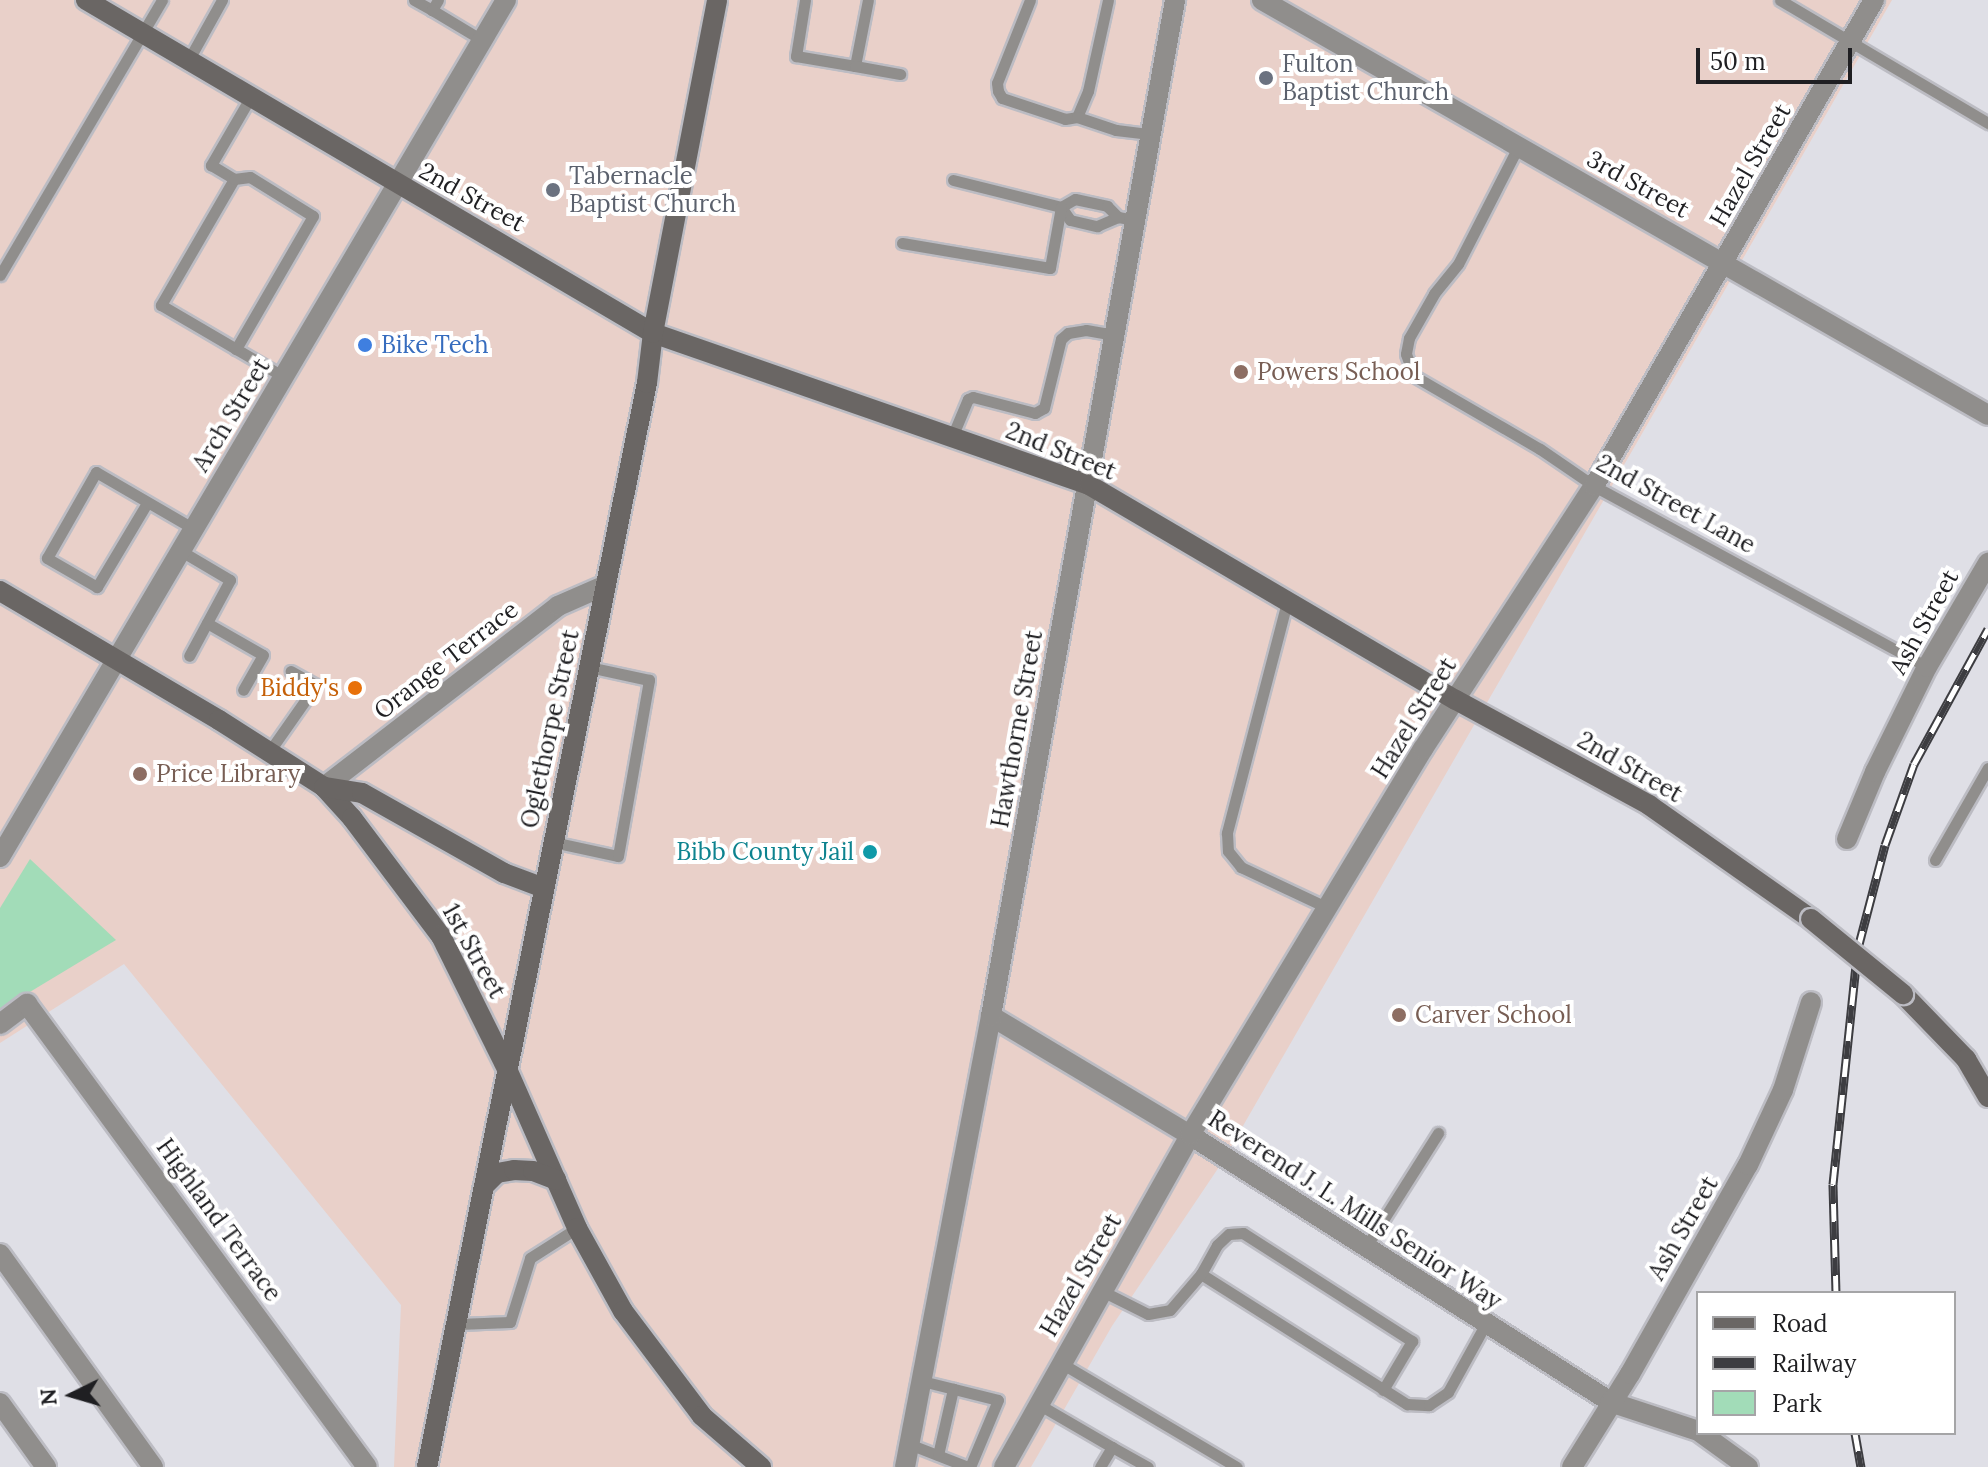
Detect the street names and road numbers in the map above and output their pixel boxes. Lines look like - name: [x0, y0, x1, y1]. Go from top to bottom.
- street label: Hazel Street: [1703, 99, 1797, 231]
- street label: 3rd Street: [1582, 144, 1694, 224]
- street label: 2nd Street: [414, 156, 530, 238]
- street label: Arch Street: [186, 353, 276, 477]
- street label: 2nd Street: [1002, 416, 1120, 486]
- street label: 2nd Street Lane: [1592, 449, 1760, 559]
- street label: Ash Street: [1884, 565, 1964, 679]
- street label: Orange Terrace: [368, 595, 524, 725]
- street label: Oglethorpe Street: [515, 627, 585, 831]
- street label: Hawthorne Street: [985, 628, 1049, 830]
- street label: Hazel Street: [1366, 652, 1462, 784]
- street label: 2nd Street: [1573, 725, 1687, 809]
- street label: 1st Street: [436, 899, 512, 1003]
- street label: Reverend J. L. Mills Senior Way: [1203, 1104, 1507, 1316]
- street label: Highland Terrace: [150, 1133, 288, 1307]
- street label: Ash Street: [1642, 1171, 1724, 1285]
- street label: Hazel Street: [1034, 1209, 1128, 1341]

